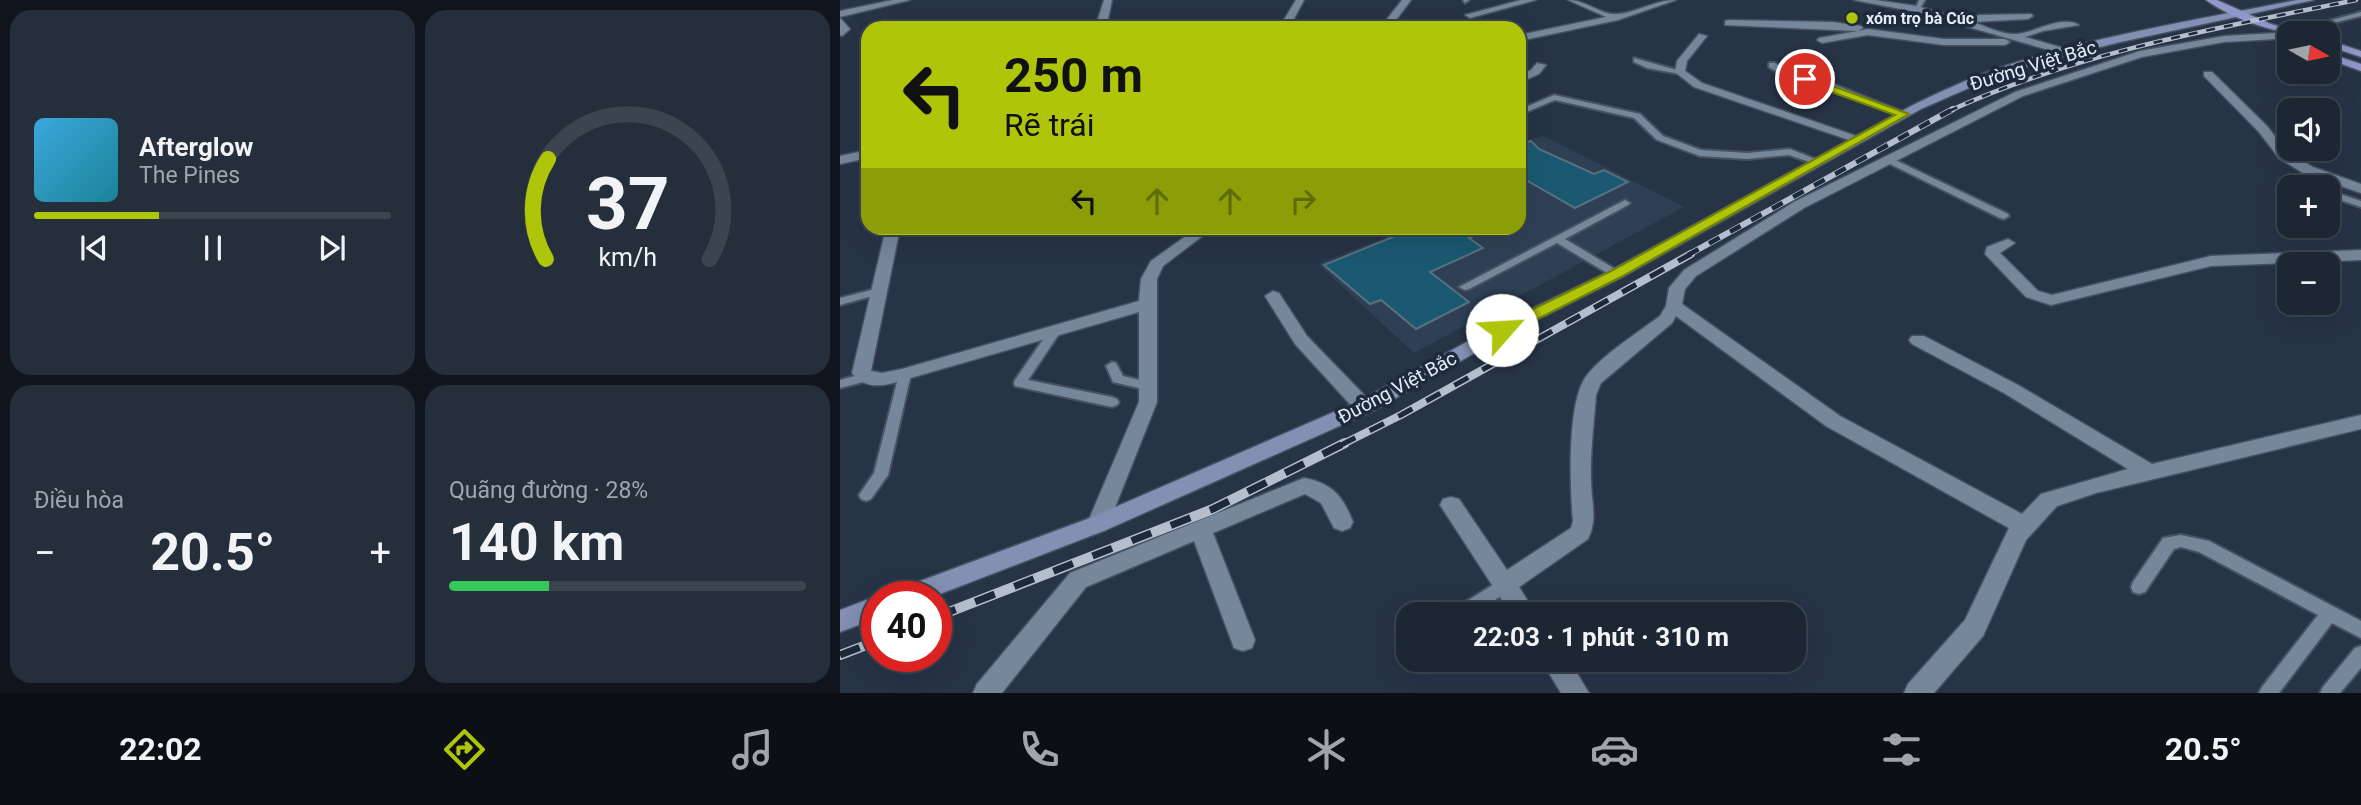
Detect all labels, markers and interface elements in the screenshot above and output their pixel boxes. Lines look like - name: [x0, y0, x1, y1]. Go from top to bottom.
- place label: xóm trọ bà Cúc: [1866, 9, 1974, 28]
- marker: xóm trọ bà Cúc: [1844, 10, 1860, 26]
- north arrow: [2277, 21, 2340, 84]
- map controls: [2277, 21, 2340, 315]
- street label: Đường Việt Bắc: [1967, 35, 2099, 96]
- text: 250 m: [1004, 47, 1143, 104]
- icon: left: [889, 49, 980, 140]
- pin: [1775, 49, 1835, 109]
- icon: arrive: [1786, 60, 1824, 98]
- button: sound: [2277, 98, 2340, 161]
- text: Rẽ trái: [1004, 106, 1095, 144]
- text: Afterglow: [139, 132, 253, 162]
- text: 37: [586, 161, 669, 247]
- text: The Pines: [139, 162, 240, 189]
- button: +: [2277, 175, 2340, 238]
- icon: left: [1065, 182, 1103, 220]
- icon: ahead: [1138, 182, 1176, 220]
- icon: ahead: [1211, 182, 1249, 220]
- icon: right: [1284, 182, 1322, 220]
- icon: previous: [75, 229, 113, 267]
- icon: pause: [194, 229, 232, 267]
- icon: next: [313, 229, 351, 267]
- text: km/h: [598, 243, 657, 272]
- button: −: [2277, 252, 2340, 315]
- position arrow: [1465, 293, 1539, 367]
- street label: Đường Việt Bắc: [1334, 346, 1461, 428]
- text: Quãng đường · 28%: [449, 477, 648, 504]
- text: Điều hòa: [34, 487, 124, 514]
- text: 140 km: [449, 512, 624, 573]
- text: 20.5°: [150, 522, 275, 583]
- text: −: [34, 531, 56, 575]
- text: +: [369, 531, 391, 575]
- speed limit sign: 40: [861, 581, 952, 672]
- text: 22:03 · 1 phút · 310 m: [1473, 622, 1729, 652]
- icon: directions: [440, 725, 489, 774]
- icon: music: [728, 725, 777, 774]
- icon: phone: [1015, 725, 1064, 774]
- icon: climate: [1302, 725, 1351, 774]
- icon: car: [1590, 725, 1639, 774]
- icon: filters: [1877, 725, 1926, 774]
- text: 22:02: [119, 730, 202, 768]
- text: 20.5°: [2165, 730, 2242, 768]

